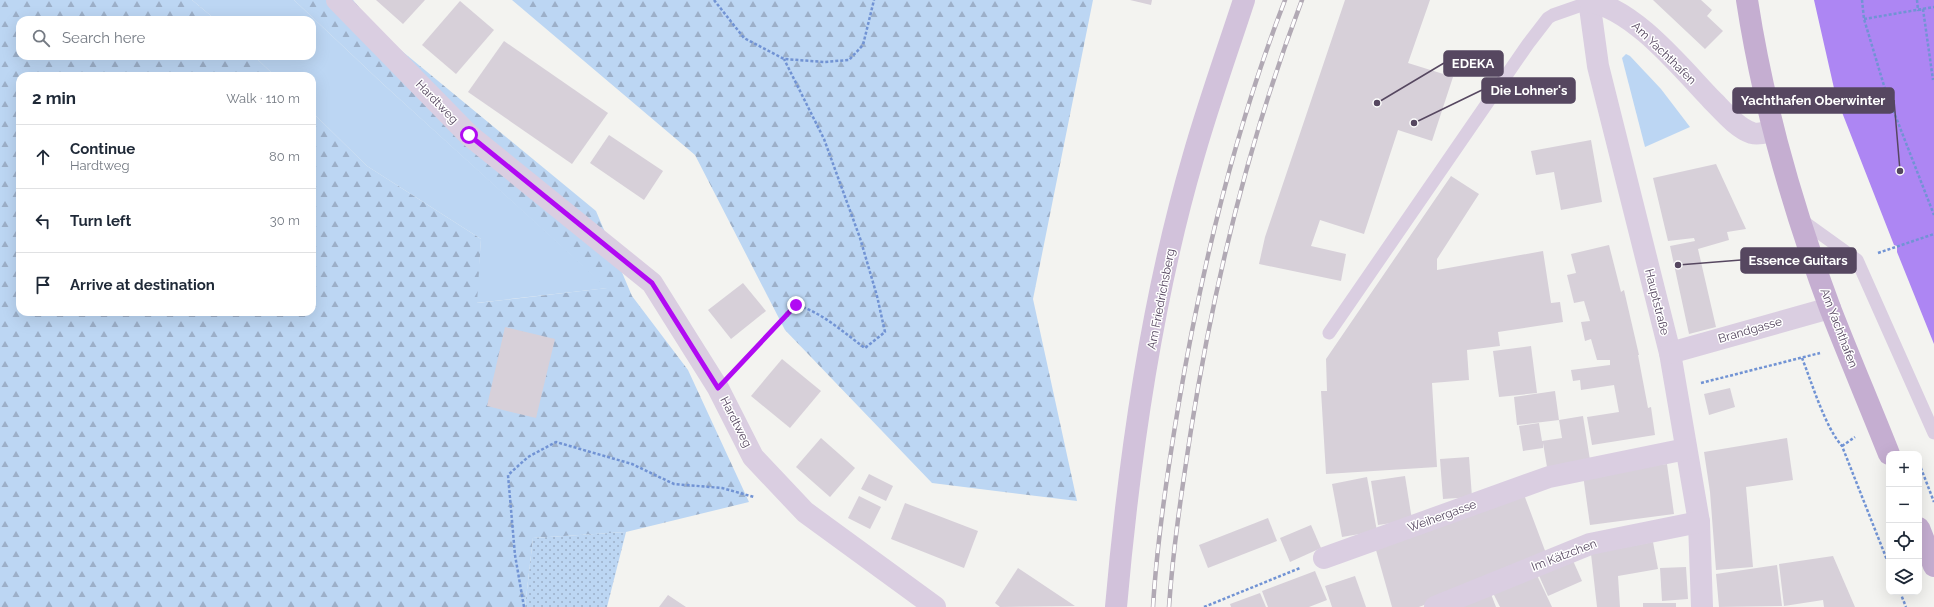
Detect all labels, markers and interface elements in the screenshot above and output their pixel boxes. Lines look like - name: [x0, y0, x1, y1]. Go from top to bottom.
- search box: [16, 16, 316, 60]
- street label: Am Yachthafen: [1629, 19, 1699, 87]
- icon: search: [30, 27, 52, 49]
- text: Search here: [62, 29, 145, 47]
- callout: EDEKA: [1444, 51, 1503, 76]
- text: EDEKA: [1452, 56, 1494, 71]
- street label: Hardtweg: [413, 77, 461, 127]
- callout: Die Lohner's: [1482, 78, 1575, 103]
- text: Die Lohner's: [1491, 83, 1568, 98]
- text: 2 min: [32, 88, 76, 108]
- callout: Yachthafen Oberwinter: [1733, 88, 1894, 113]
- text: Walk · 110 m: [226, 91, 300, 106]
- text: Yachthafen Oberwinter: [1741, 93, 1885, 108]
- route start: [460, 126, 478, 144]
- text: Continue: [70, 140, 135, 158]
- icon: ahead: [32, 146, 54, 168]
- text: 80 m: [269, 149, 300, 164]
- text: Hardtweg: [70, 158, 129, 173]
- icon: left: [32, 210, 54, 232]
- text: Turn left: [70, 212, 131, 230]
- text: 30 m: [270, 213, 300, 228]
- street label: Am Friedrichsberg: [1144, 247, 1178, 351]
- callout: Essence Guitars: [1741, 248, 1856, 273]
- text: Essence Guitars: [1748, 253, 1848, 268]
- street label: Hauptstraße: [1642, 267, 1672, 337]
- icon: arrive: [32, 274, 54, 296]
- text: Arrive at destination: [70, 276, 215, 294]
- street label: Am Yachthafen: [1817, 286, 1861, 370]
- route end: [787, 296, 805, 314]
- street label: Brandgasse: [1716, 314, 1784, 346]
- street label: Hardtweg: [717, 394, 755, 450]
- map controls: [1886, 451, 1922, 595]
- button: +: [1886, 451, 1922, 487]
- button: −: [1886, 487, 1922, 523]
- street label: Weihergasse: [1406, 497, 1478, 535]
- button: locate: [1886, 523, 1922, 559]
- street label: Im Kätzchen: [1529, 536, 1599, 574]
- button: layers: [1886, 559, 1922, 595]

